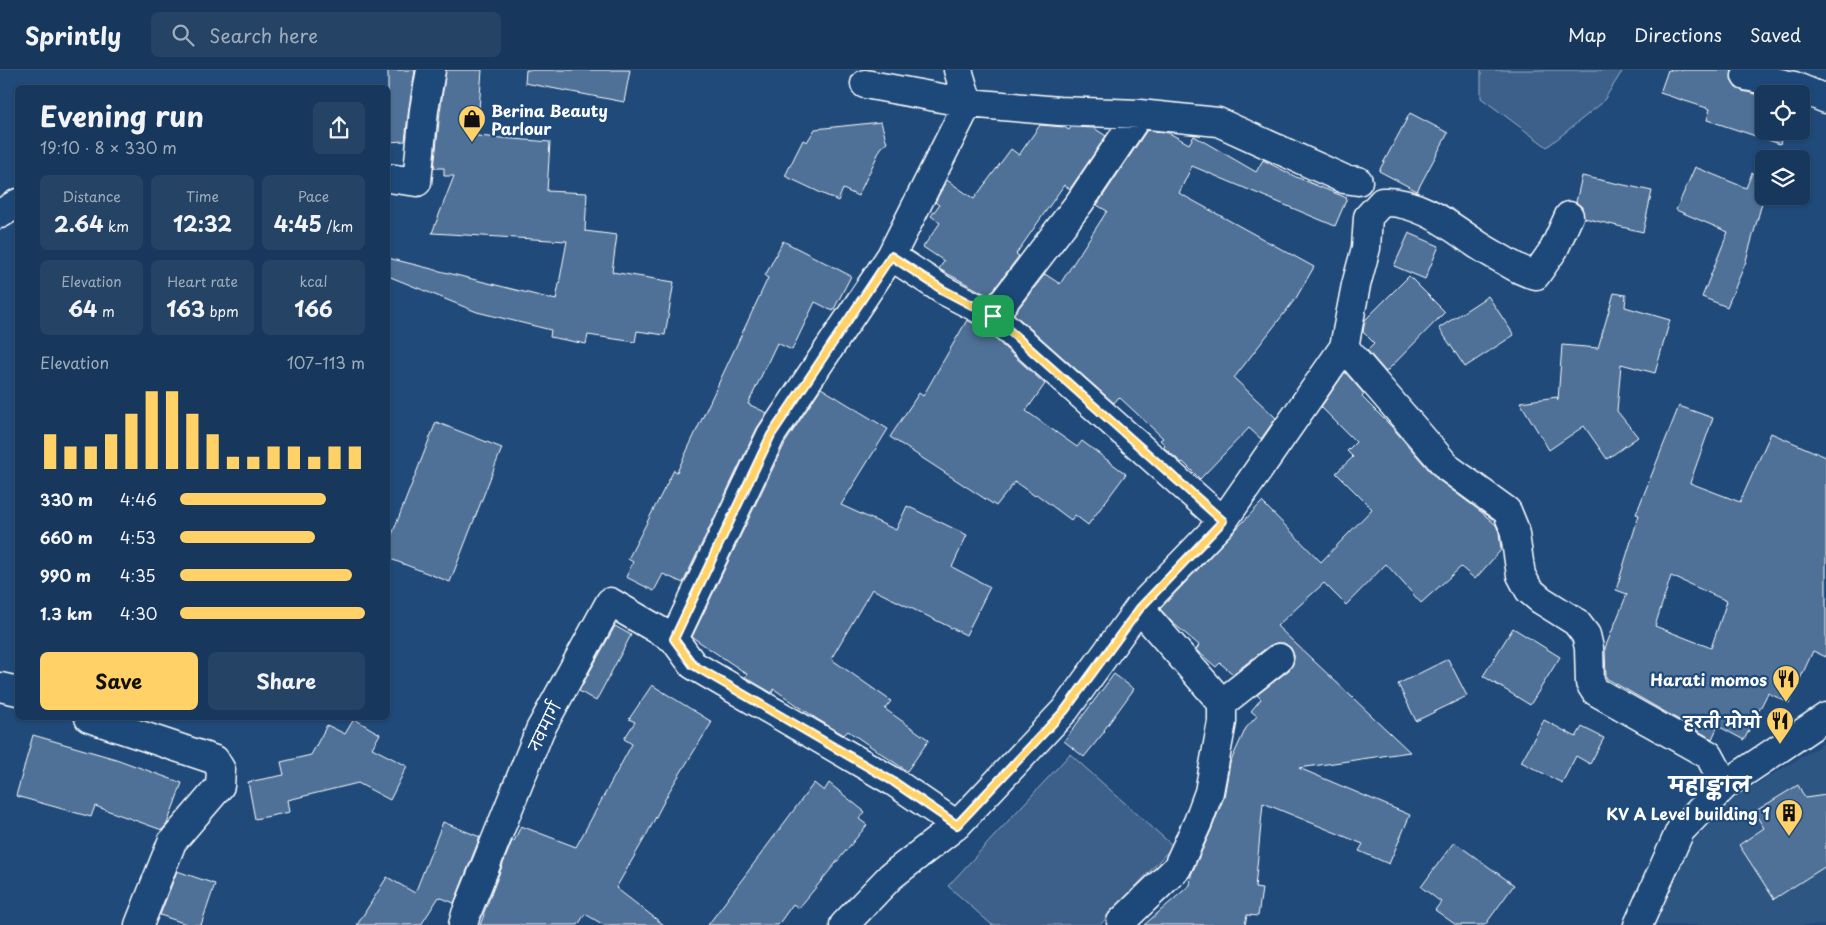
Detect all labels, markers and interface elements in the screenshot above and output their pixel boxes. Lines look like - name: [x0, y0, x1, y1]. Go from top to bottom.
- search box: [151, 12, 501, 57]
- text: Sprintly: [25, 17, 121, 53]
- icon: search: [169, 21, 197, 49]
- text: Search here: [209, 21, 318, 49]
- text: Map: [1568, 21, 1606, 48]
- text: Directions: [1634, 21, 1722, 48]
- text: Saved: [1750, 21, 1801, 48]
- map controls: [1755, 85, 1810, 205]
- button: locate: [1755, 85, 1810, 140]
- text: Evening run: [40, 94, 204, 137]
- place label: Berina Beauty Parlour: [491, 98, 608, 140]
- button: share: [313, 102, 365, 154]
- shop icon: Berina Beauty Parlour: [457, 104, 487, 143]
- text: 19:10 · 8 × 330 m: [40, 135, 177, 159]
- button: layers: [1755, 150, 1810, 205]
- text: Distance: [62, 186, 121, 207]
- text: Time: [186, 186, 219, 207]
- text: Pace: [298, 186, 329, 207]
- text: 2.64: [54, 207, 103, 239]
- text: 12:32: [173, 207, 232, 239]
- text: 4:45: [274, 207, 322, 239]
- text: km: [103, 216, 129, 237]
- text: /km: [322, 216, 353, 237]
- text: Elevation: [61, 271, 122, 292]
- text: Heart rate: [167, 271, 238, 292]
- text: kcal: [300, 271, 327, 292]
- text: 64: [68, 292, 97, 324]
- text: 163: [166, 292, 205, 324]
- text: 166: [294, 292, 333, 324]
- pin: [972, 295, 1014, 337]
- text: m: [97, 301, 115, 322]
- text: bpm: [205, 301, 239, 322]
- icon: arrive: [979, 302, 1007, 330]
- text: Elevation: [40, 350, 109, 374]
- text: 107–113 m: [287, 350, 365, 374]
- text: 330 m: [40, 487, 93, 511]
- text: 4:46: [120, 487, 157, 511]
- text: 660 m: [40, 525, 93, 549]
- text: 4:53: [120, 525, 156, 549]
- text: 990 m: [40, 563, 91, 587]
- text: 4:35: [120, 563, 156, 587]
- text: 1.3 km: [40, 601, 92, 625]
- text: 4:30: [120, 601, 157, 625]
- button: Save: [40, 652, 198, 710]
- button: Share: [208, 652, 365, 710]
- restaurant icon: Harati momos: [1771, 664, 1801, 703]
- place label: Harati momos: [1650, 667, 1767, 691]
- street label: नवमार्ग: [521, 696, 567, 756]
- restaurant icon: हरती मोमो: [1765, 706, 1795, 745]
- place label: हरती मोमो: [1682, 709, 1762, 733]
- district label: महाङ्काल: [1667, 767, 1753, 801]
- building icon: KV A Level building 1: [1774, 798, 1804, 837]
- place label: KV A Level building 1: [1606, 801, 1770, 825]

